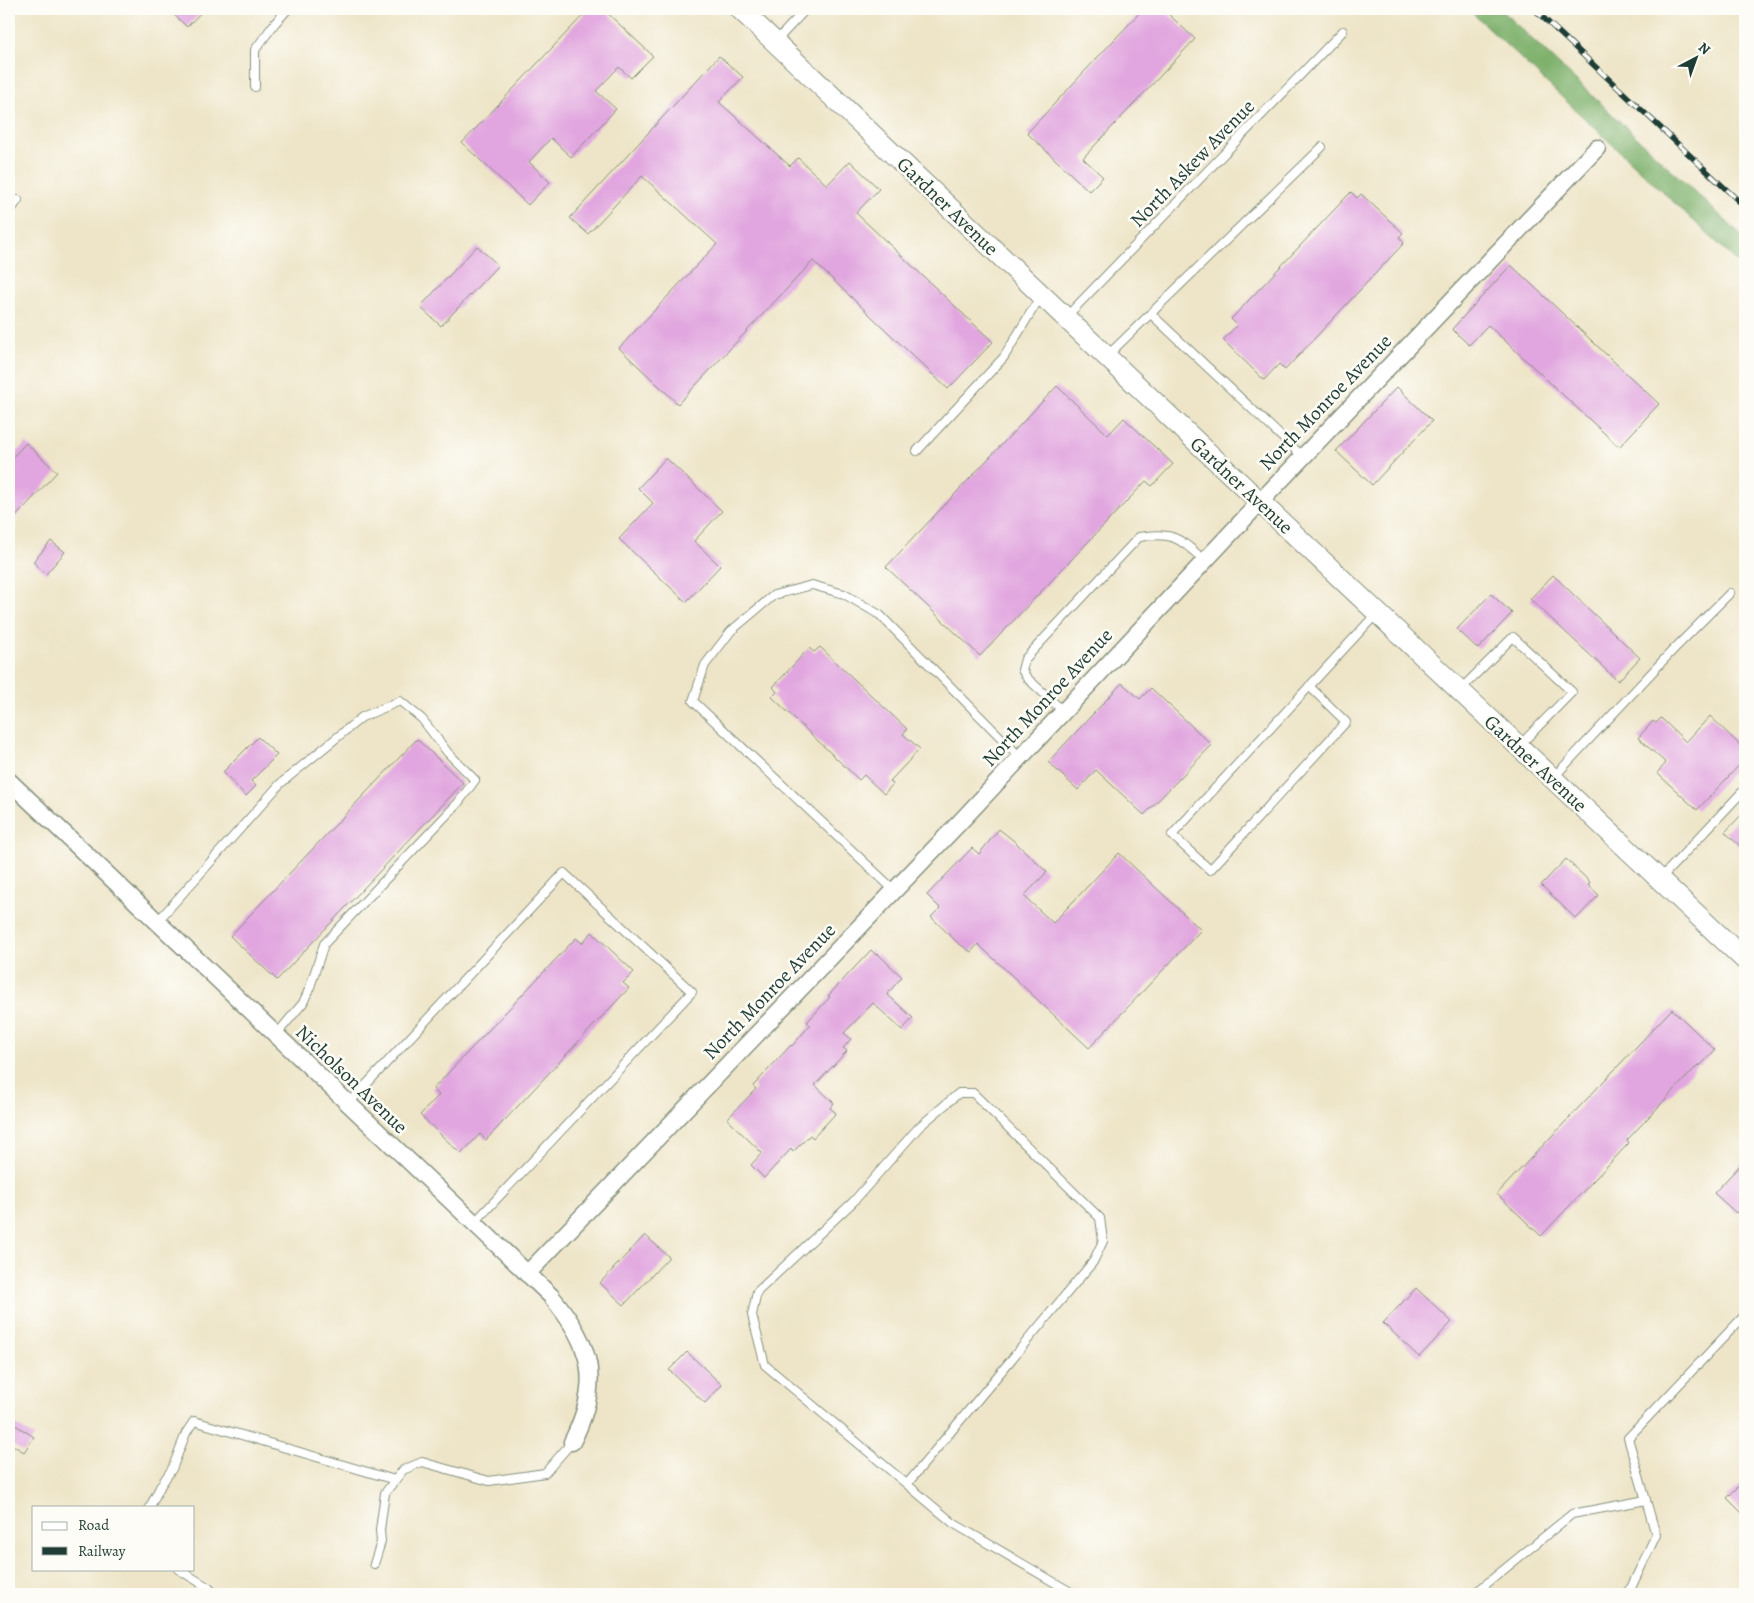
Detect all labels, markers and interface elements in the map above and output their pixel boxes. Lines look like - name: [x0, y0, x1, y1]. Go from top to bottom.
- north arrow: [1672, 32, 1722, 82]
- text: N: [1694, 38, 1714, 59]
- street label: North Askew Avenue: [1124, 93, 1261, 233]
- street label: Gardner Avenue: [891, 151, 1004, 262]
- street label: North Monroe Avenue: [1253, 328, 1398, 477]
- street label: Gardner Avenue: [1184, 431, 1299, 540]
- street label: North Monroe Avenue: [976, 622, 1119, 772]
- street label: Gardner Avenue: [1478, 709, 1593, 818]
- street label: North Monroe Avenue: [697, 917, 842, 1066]
- street label: Nicholson Avenue: [290, 1019, 414, 1140]
- legend: [32, 1506, 195, 1570]
- text: Road: [78, 1515, 110, 1535]
- text: Railway: [78, 1541, 126, 1561]

